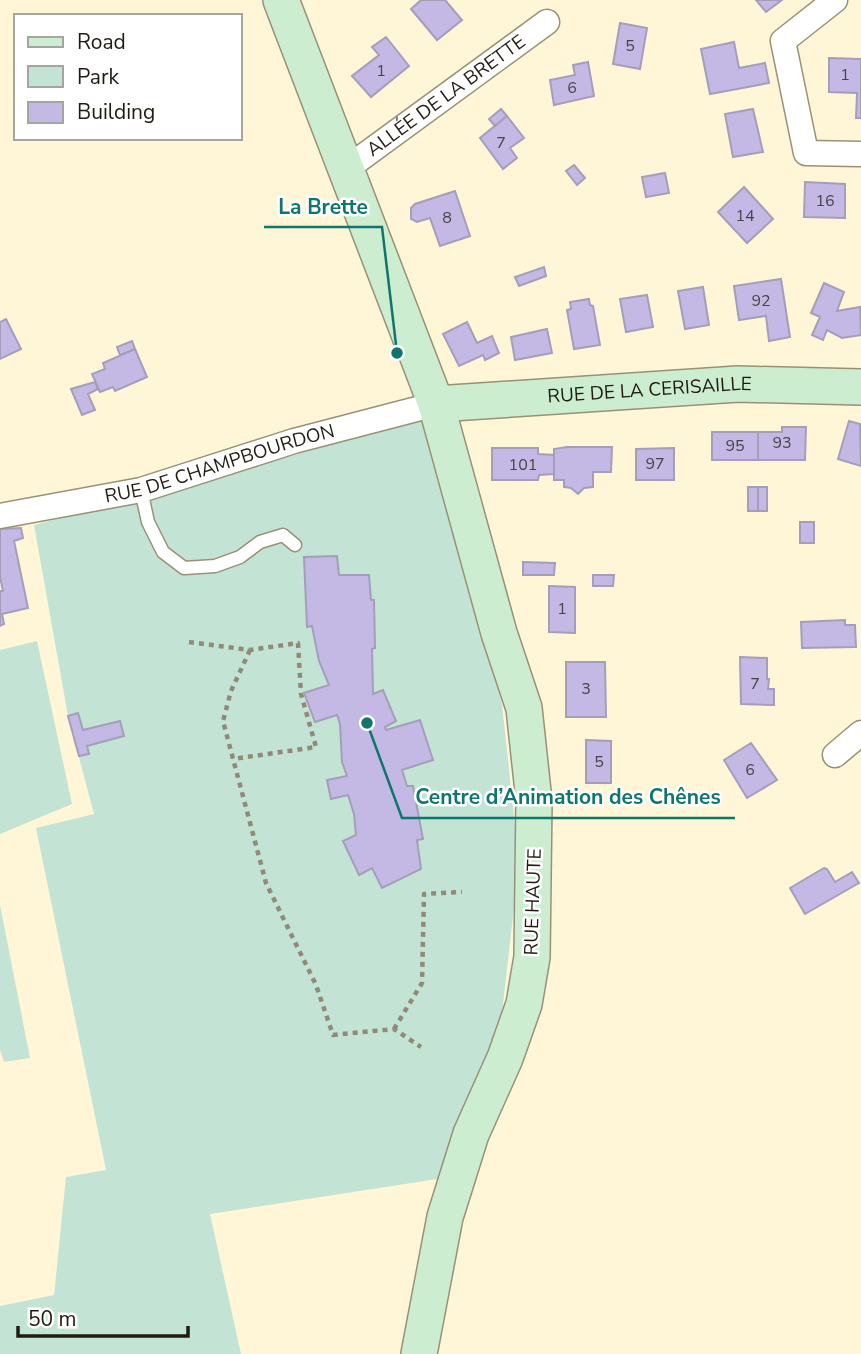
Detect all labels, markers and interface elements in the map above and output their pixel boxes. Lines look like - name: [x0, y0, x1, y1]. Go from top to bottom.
- legend: [14, 14, 242, 140]
- text: Road: [77, 28, 126, 56]
- street label: ALLÉE DE LA BRETTE: [361, 29, 531, 163]
- house number: 5: [625, 35, 635, 57]
- house number: 1: [376, 60, 386, 82]
- text: Park: [77, 63, 119, 91]
- house number: 1: [840, 64, 850, 86]
- house number: 6: [567, 77, 577, 99]
- text: Building: [77, 98, 155, 126]
- house number: 7: [496, 132, 506, 154]
- callout: La Brette: [264, 185, 382, 227]
- house number: 16: [815, 190, 835, 212]
- text: La Brette: [278, 193, 368, 221]
- house number: 14: [735, 205, 755, 227]
- house number: 8: [442, 207, 452, 229]
- house number: 92: [751, 290, 771, 312]
- street label: RUE DE LA CERISAILLE: [546, 371, 752, 410]
- street label: RUE DE CHAMPBOURDON: [102, 418, 337, 509]
- house number: 93: [772, 432, 792, 454]
- house number: 95: [725, 435, 745, 457]
- house number: 97: [645, 453, 665, 475]
- house number: 101: [509, 454, 537, 476]
- house number: 1: [557, 598, 567, 620]
- house number: 7: [750, 673, 760, 695]
- house number: 3: [581, 678, 591, 700]
- house number: 5: [594, 751, 604, 773]
- house number: 6: [745, 759, 755, 781]
- callout: Centre d’Animation des Chênes: [402, 776, 735, 818]
- text: Centre d’Animation des Chênes: [415, 783, 721, 811]
- street label: RUE HAUTE: [518, 848, 548, 956]
- scale bar: [18, 1294, 187, 1338]
- text: 50 m: [28, 1305, 77, 1333]

